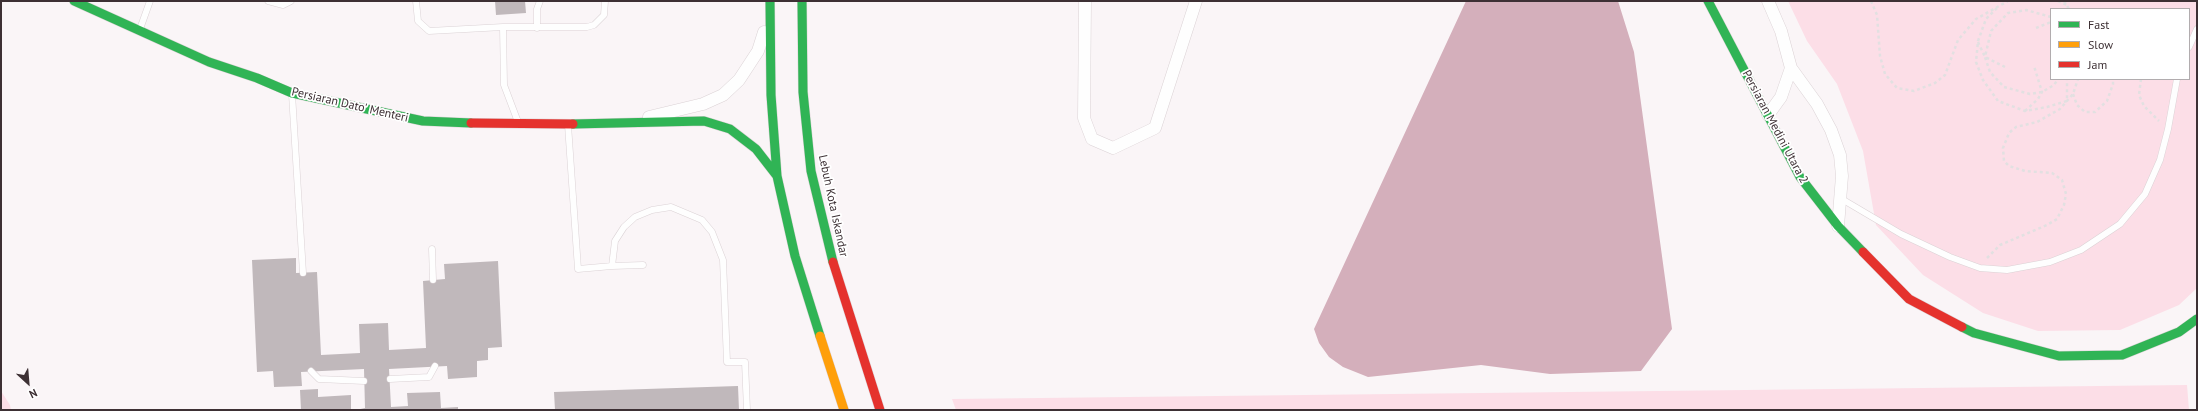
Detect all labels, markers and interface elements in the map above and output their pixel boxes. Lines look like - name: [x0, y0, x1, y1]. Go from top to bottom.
- legend: [2050, 8, 2190, 80]
- text: Fast: [2088, 17, 2109, 32]
- text: Slow: [2088, 37, 2113, 52]
- text: Jam: [2088, 57, 2107, 72]
- street label: Persiaran Medini Utara 2: [1739, 68, 1811, 186]
- street label: Persiaran Dato' Menteri: [290, 85, 410, 125]
- street label: Lebuh Kota Iskandar: [815, 154, 851, 258]
- north arrow: [8, 363, 48, 403]
- text: N: [27, 386, 40, 402]

